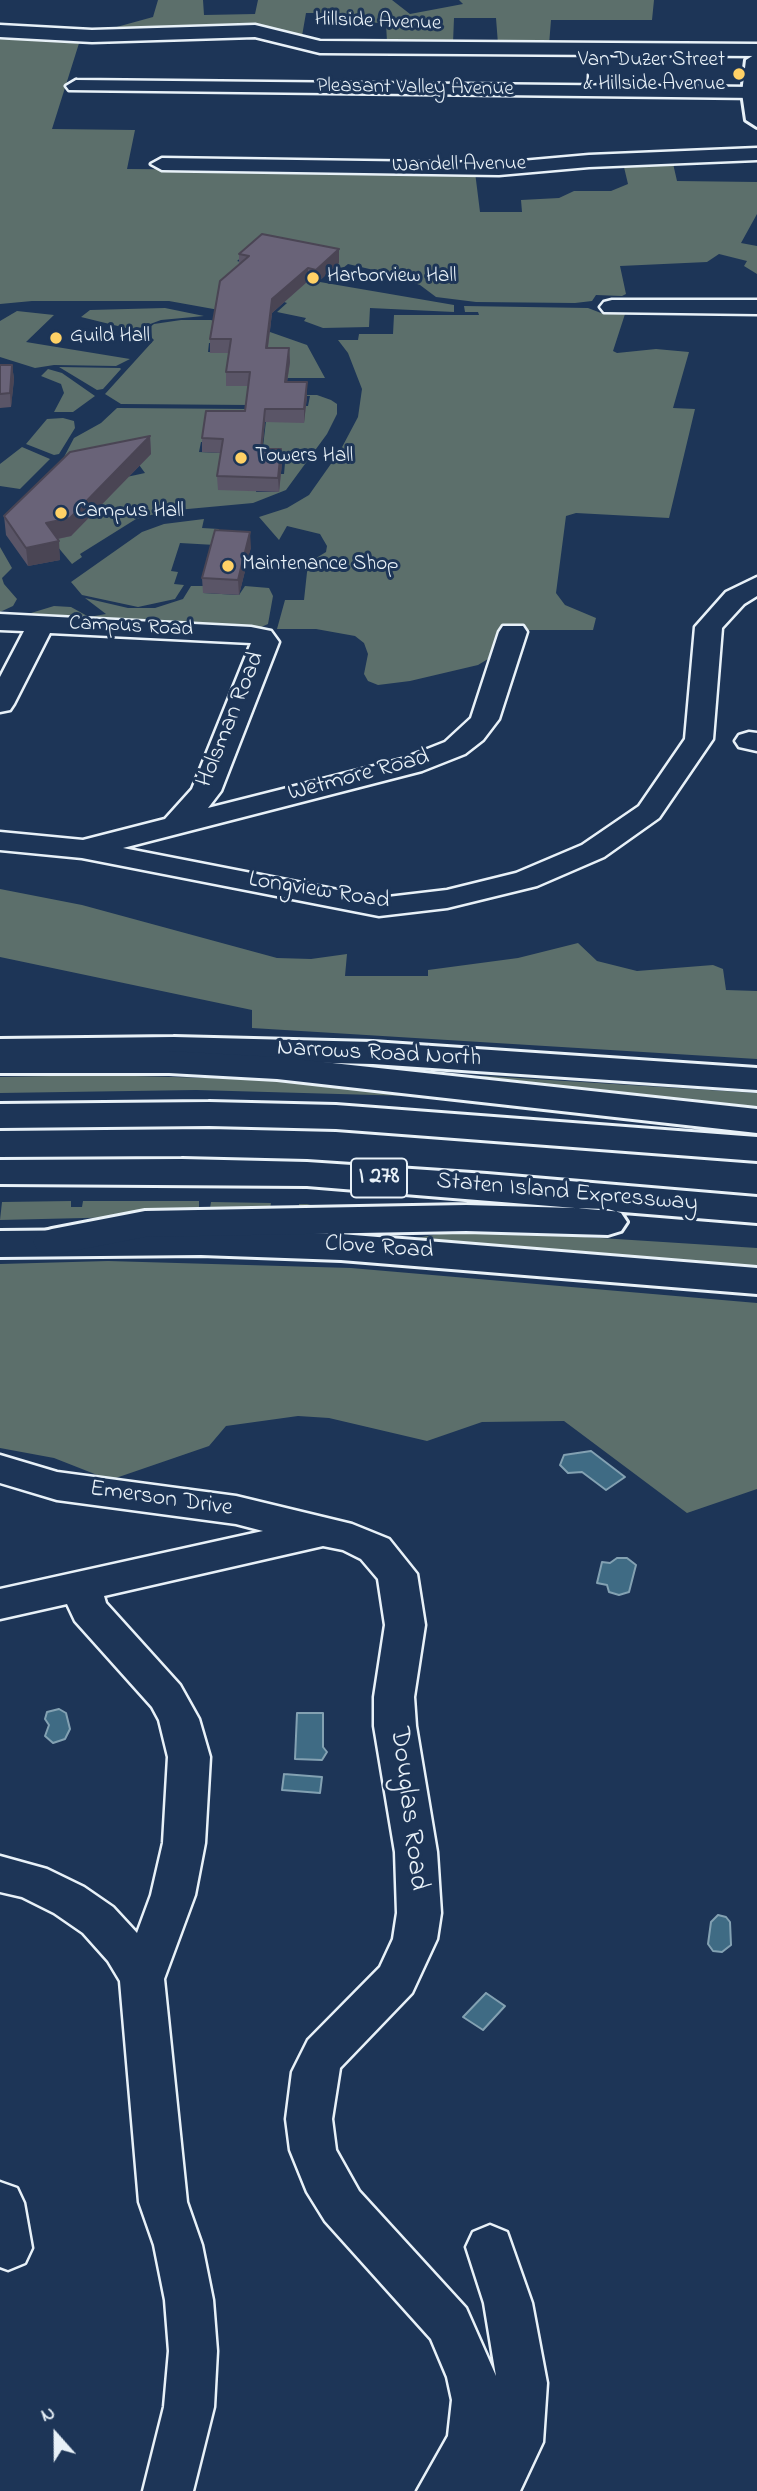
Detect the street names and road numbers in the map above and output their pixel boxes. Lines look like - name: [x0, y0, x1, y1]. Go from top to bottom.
- street label: Hillside Avenue: [314, 8, 442, 38]
- street label: Pleasant Valley Avenue: [316, 75, 514, 103]
- street label: Wandell Avenue: [392, 152, 526, 180]
- street label: Campus Road: [68, 612, 194, 644]
- street label: Holsman Road: [192, 648, 272, 792]
- street label: Wetmore Road: [285, 744, 433, 810]
- street label: Longview Road: [246, 867, 392, 917]
- street label: Narrows Road North: [276, 1035, 482, 1075]
- road number: I 278: [351, 1158, 407, 1198]
- street label: Staten Island Expressway: [435, 1168, 699, 1220]
- street label: Clove Road: [324, 1231, 434, 1267]
- street label: Emerson Drive: [88, 1476, 234, 1524]
- street label: Douglas Road: [380, 1725, 434, 1893]

